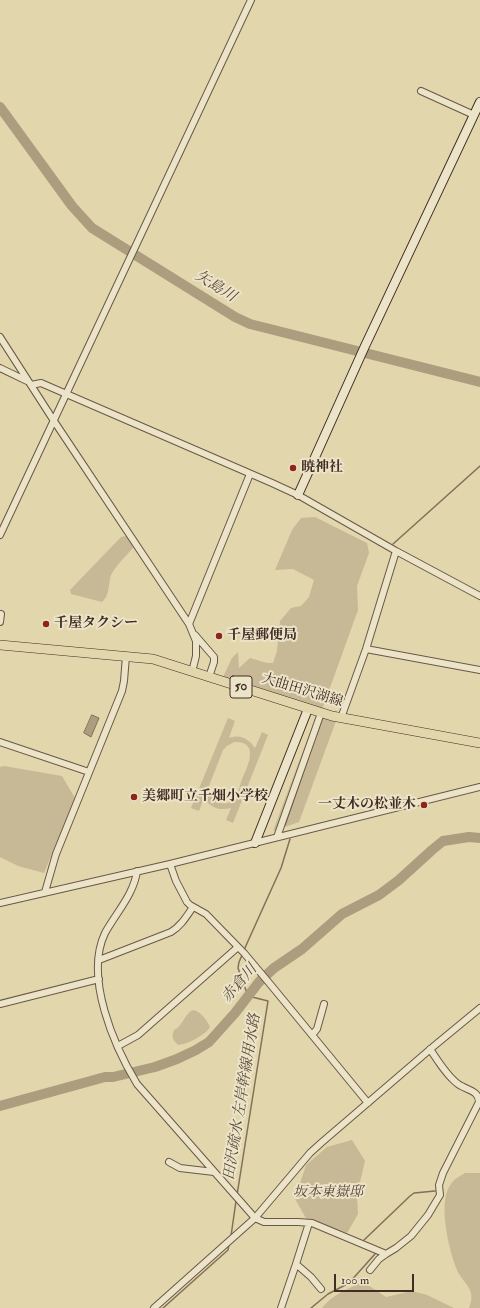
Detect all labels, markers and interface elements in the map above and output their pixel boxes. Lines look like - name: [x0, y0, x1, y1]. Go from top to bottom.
- water label: 矢島川: [191, 267, 239, 307]
- place label: 暁神社: [301, 460, 343, 476]
- marker: 暁神社: [288, 463, 298, 473]
- place label: 千屋タクシー: [54, 616, 138, 632]
- marker: 千屋タクシー: [41, 619, 51, 629]
- place label: 千屋郵便局: [227, 628, 297, 644]
- marker: 千屋郵便局: [214, 631, 224, 641]
- street label: 大曲田沢湖線: [259, 671, 345, 711]
- road number: 50: [230, 676, 252, 698]
- place label: 美郷町立千畑小学校: [142, 789, 268, 805]
- marker: 美郷町立千畑小学校: [129, 792, 139, 802]
- place label: 一丈木の松並木: [318, 797, 416, 813]
- marker: 一丈木の松並木: [419, 800, 429, 810]
- water label: 赤倉川: [218, 961, 262, 1007]
- water label: 田沢疏水 左岸幹線用水路: [221, 1013, 265, 1181]
- park label: 坂本東嶽邸: [293, 1185, 363, 1201]
- scale bar: [336, 1266, 416, 1292]
- text: 100 m: [341, 1273, 369, 1288]

